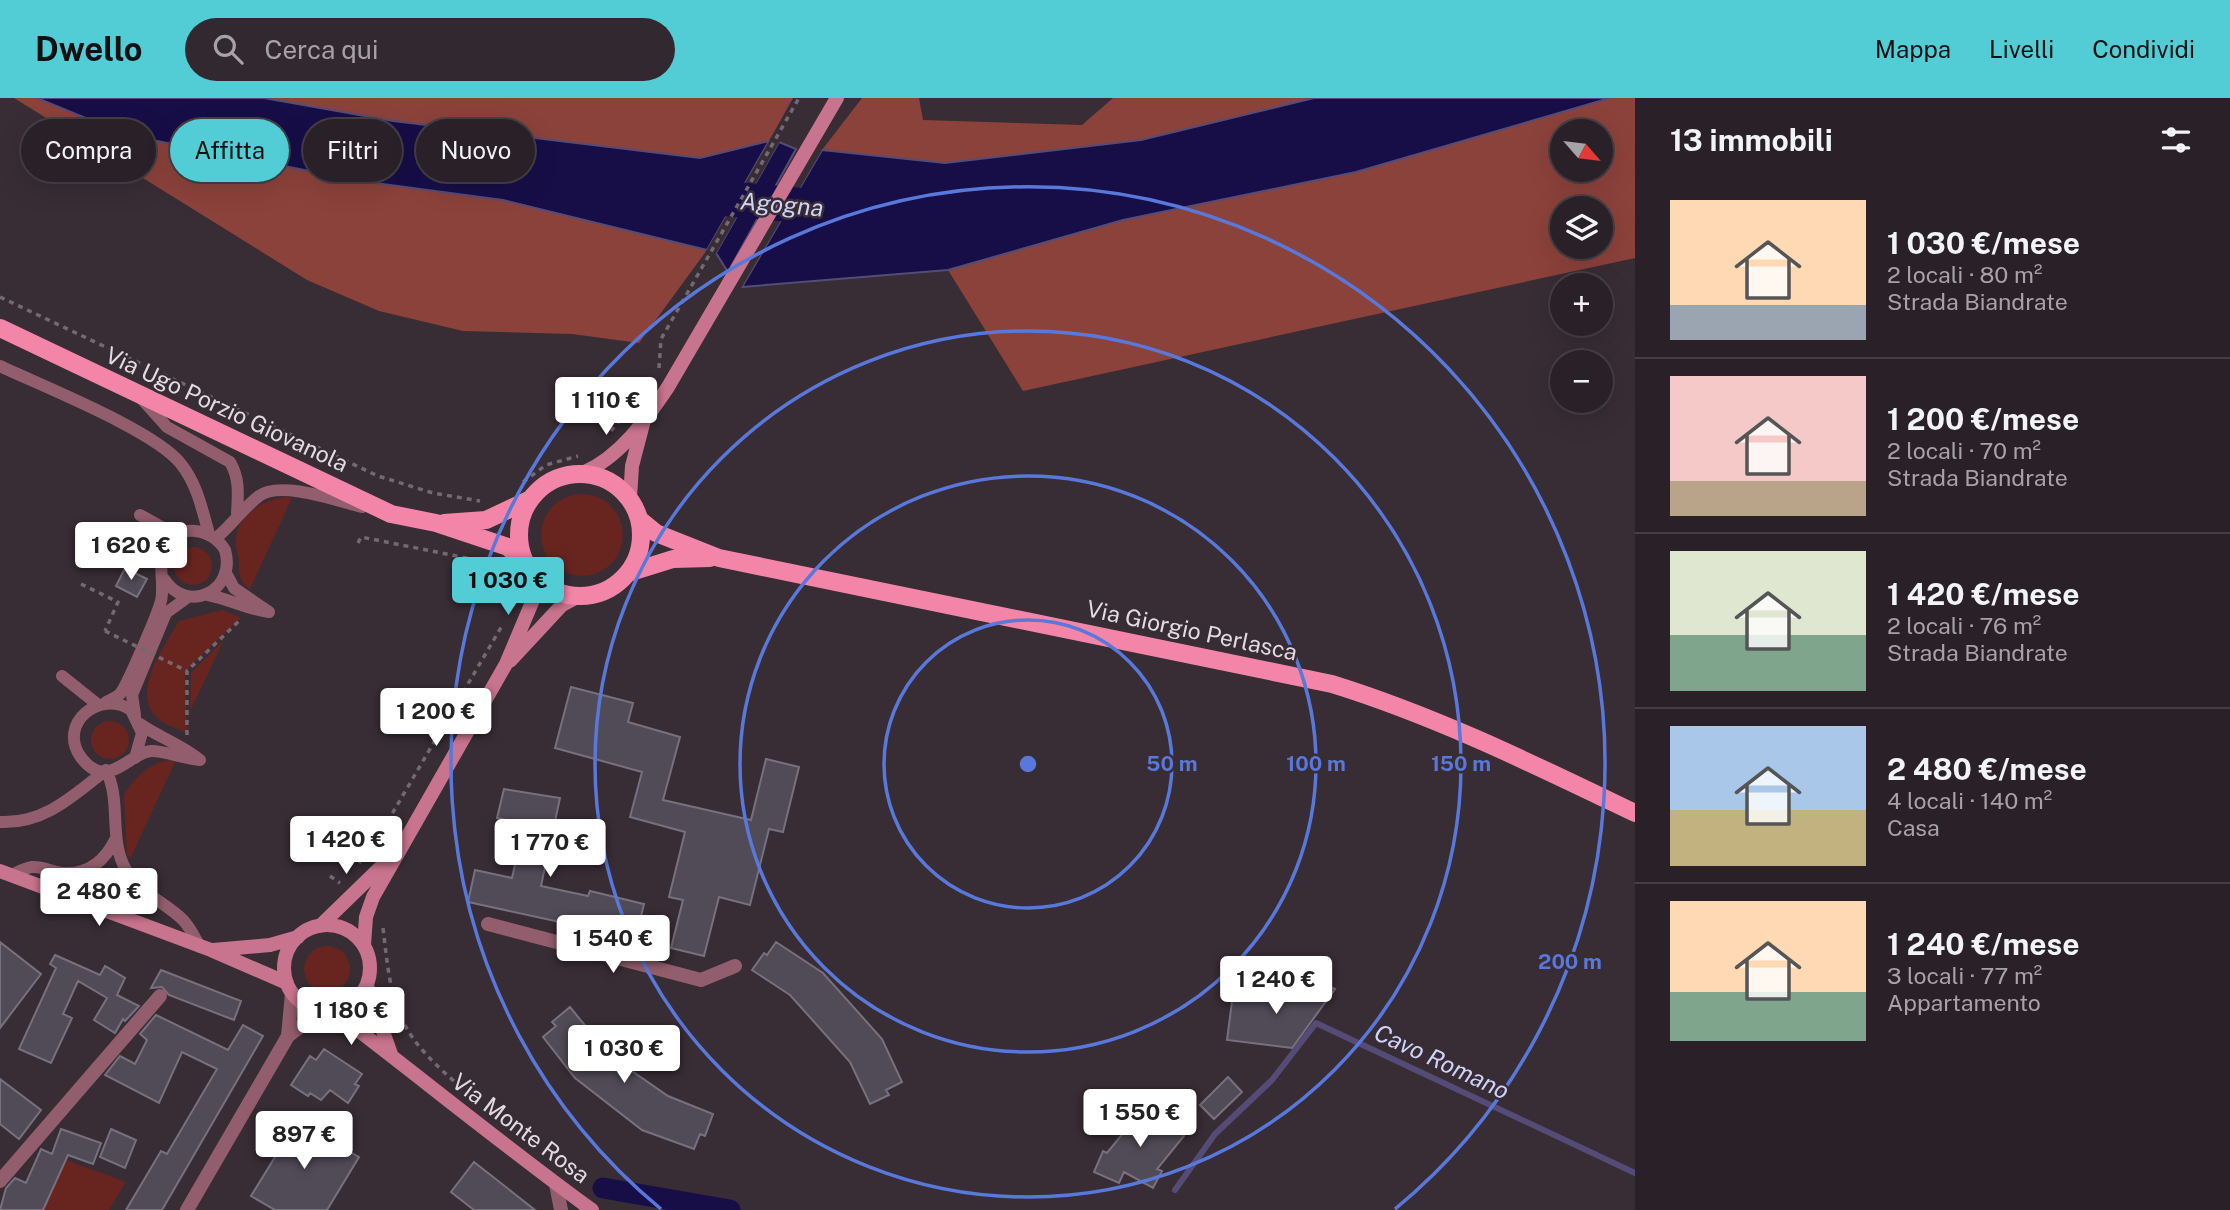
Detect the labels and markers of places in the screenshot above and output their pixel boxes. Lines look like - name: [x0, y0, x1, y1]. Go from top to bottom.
- pin: 1 110 €: [541, 378, 671, 437]
- pin: 1 620 €: [66, 522, 196, 582]
- pin: 1 030 €: [443, 558, 573, 617]
- pin: 1 200 €: [371, 688, 501, 748]
- centre of rings: [1016, 752, 1040, 776]
- pin: 1 420 €: [281, 816, 411, 876]
- pin: 1 770 €: [485, 820, 615, 879]
- pin: 2 480 €: [34, 868, 164, 928]
- pin: 1 540 €: [548, 916, 678, 975]
- pin: 1 240 €: [1211, 956, 1341, 1016]
- pin: 1 180 €: [286, 988, 416, 1047]
- pin: 1 030 €: [559, 1026, 689, 1085]
- pin: 1 550 €: [1075, 1090, 1205, 1149]
- pin: 897 €: [255, 1112, 353, 1171]

